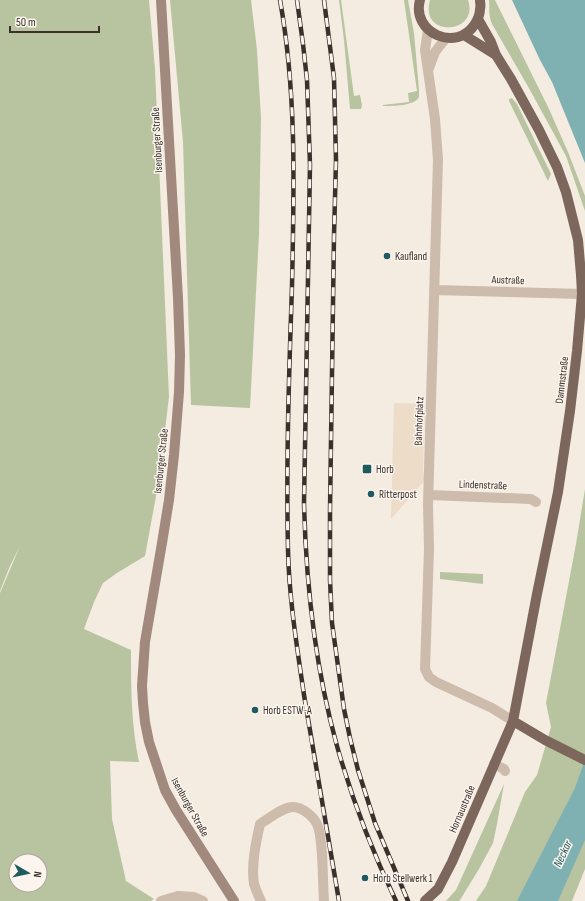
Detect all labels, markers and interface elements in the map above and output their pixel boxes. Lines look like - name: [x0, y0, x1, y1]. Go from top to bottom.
- scale bar: [10, 8, 99, 34]
- text: 50 m: [16, 15, 36, 30]
- street label: Isenburger Straße: [149, 107, 165, 173]
- place label: Kaufland: [395, 250, 427, 263]
- marker: Kaufland: [382, 251, 392, 261]
- street label: Austraße: [490, 273, 525, 287]
- street label: Dammstraße: [553, 356, 571, 404]
- street label: Bahnhofplatz: [412, 396, 426, 446]
- street label: Isenburger Straße: [151, 428, 171, 494]
- marker: Horb: [361, 463, 373, 475]
- place label: Horb: [376, 463, 394, 476]
- street label: Lindenstraße: [459, 478, 507, 492]
- place label: Ritterpost: [379, 488, 417, 501]
- marker: Ritterpost: [366, 489, 376, 499]
- place label: Horb ESTW-A: [263, 704, 312, 717]
- marker: Horb ESTW-A: [250, 705, 260, 715]
- street label: Isenburger Straße: [168, 775, 212, 839]
- street label: Hornaustraße: [446, 783, 478, 835]
- water label: Neckar: [550, 838, 576, 870]
- north arrow: [8, 853, 48, 893]
- text: N: [30, 871, 44, 879]
- place label: Horb Stellwerk 1: [373, 872, 433, 885]
- marker: Horb Stellwerk 1: [360, 873, 370, 883]

